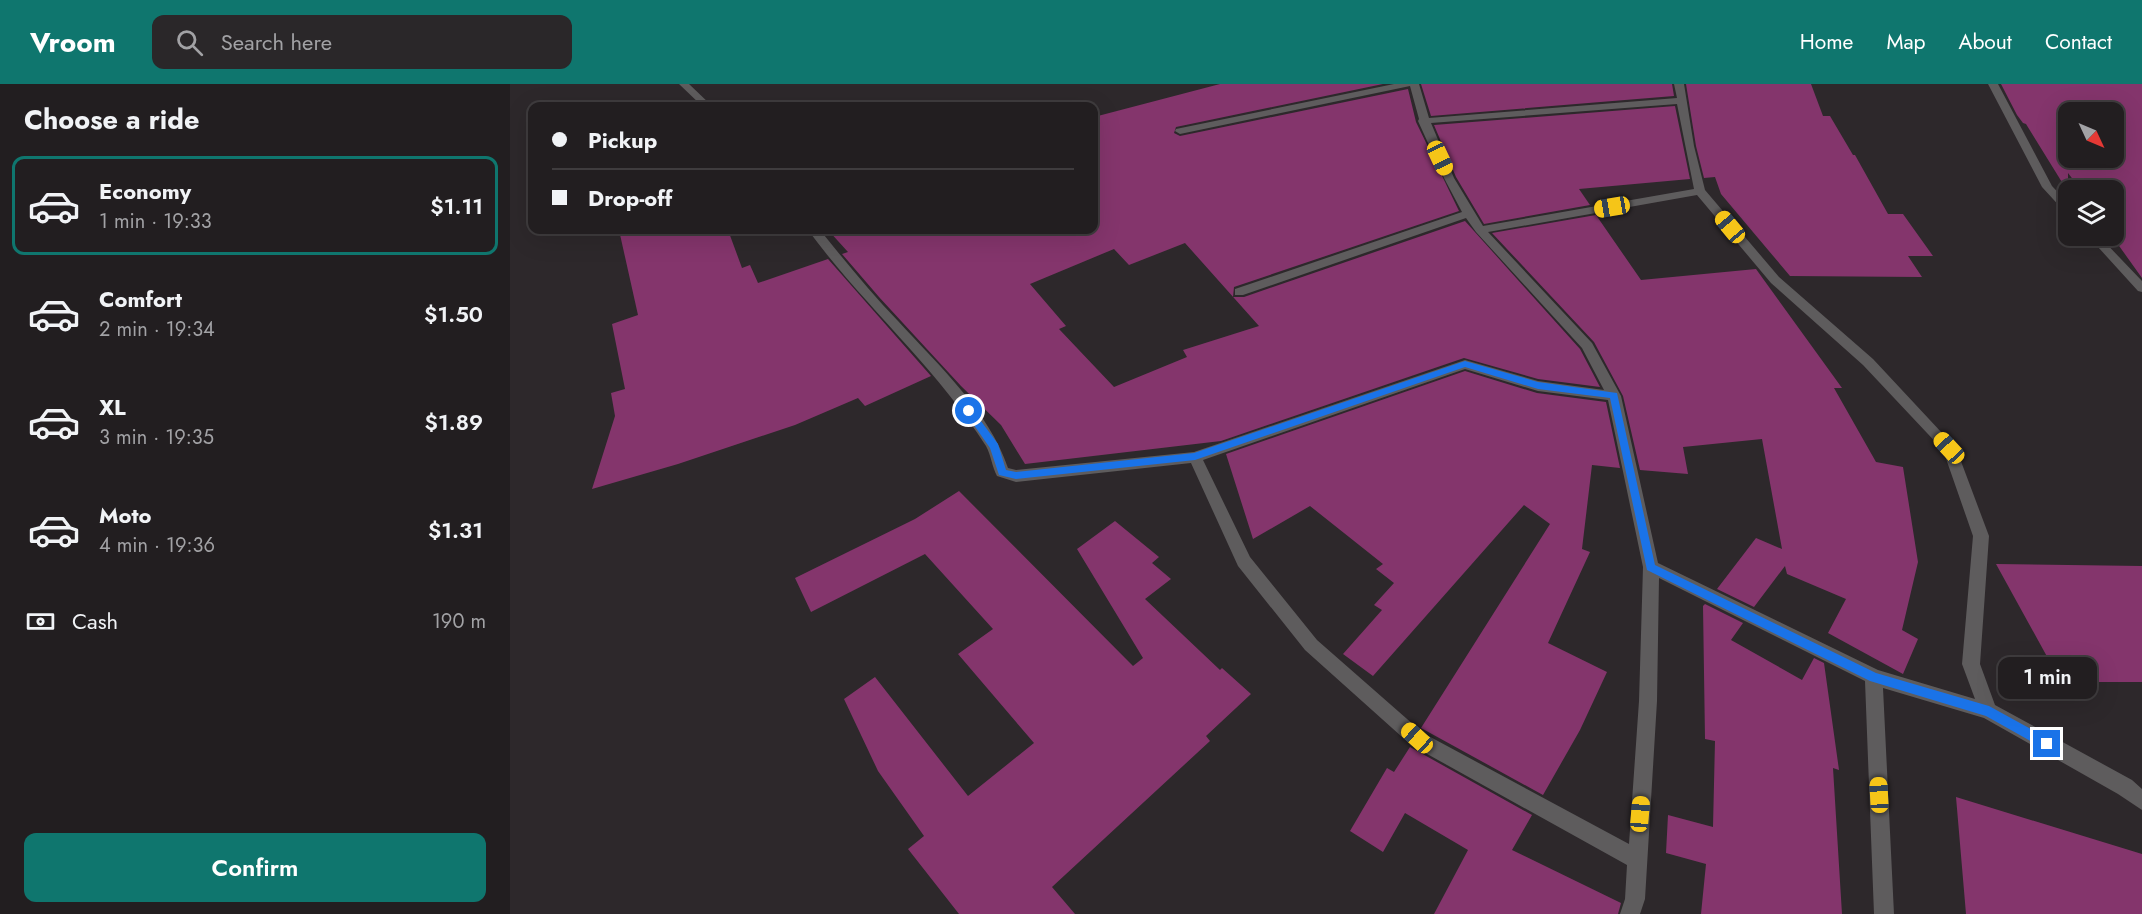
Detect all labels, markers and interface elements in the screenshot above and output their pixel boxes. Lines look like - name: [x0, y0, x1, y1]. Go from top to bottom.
- search box: [152, 15, 572, 69]
- text: Vroom: [30, 22, 116, 63]
- icon: search: [173, 26, 206, 59]
- text: Search here: [221, 26, 332, 58]
- text: Home: [1800, 27, 1853, 57]
- text: Map: [1886, 27, 1926, 57]
- text: About: [1959, 27, 2012, 57]
- text: Contact: [2045, 27, 2112, 57]
- text: Choose a ride: [24, 100, 199, 139]
- north arrow: [2058, 102, 2124, 168]
- map controls: [2058, 102, 2124, 246]
- text: Pickup: [588, 124, 657, 156]
- car: [1424, 138, 1456, 178]
- text: Economy: [99, 175, 191, 207]
- icon: car: [27, 179, 81, 233]
- button: layers: [2058, 180, 2124, 246]
- text: Drop-off: [588, 182, 672, 214]
- text: $1.11: [430, 190, 483, 222]
- car: [1593, 195, 1631, 219]
- text: 1 min · 19:33: [99, 207, 212, 236]
- car: [1712, 207, 1748, 247]
- text: Comfort: [99, 283, 182, 315]
- icon: car: [27, 287, 81, 341]
- text: $1.50: [424, 298, 483, 330]
- text: 2 min · 19:34: [99, 315, 215, 344]
- text: XL: [99, 391, 126, 423]
- icon: car: [27, 395, 81, 449]
- route start: [955, 397, 982, 424]
- text: $1.89: [425, 406, 483, 438]
- text: 3 min · 19:35: [99, 423, 214, 452]
- car: [1930, 429, 1968, 467]
- text: Moto: [99, 499, 152, 531]
- icon: car: [27, 503, 81, 557]
- text: $1.31: [428, 514, 483, 546]
- text: 4 min · 19:36: [99, 531, 215, 560]
- icon: cash: [24, 605, 57, 638]
- text: Cash: [72, 605, 118, 637]
- text: 190 m: [432, 607, 486, 636]
- callout: 1 min: [1998, 657, 2096, 699]
- text: 1 min: [2023, 663, 2072, 692]
- car: [1398, 719, 1436, 757]
- route end: [2033, 730, 2060, 757]
- car: [1869, 777, 1889, 813]
- car: [1629, 795, 1651, 833]
- button: Confirm: [24, 833, 486, 902]

